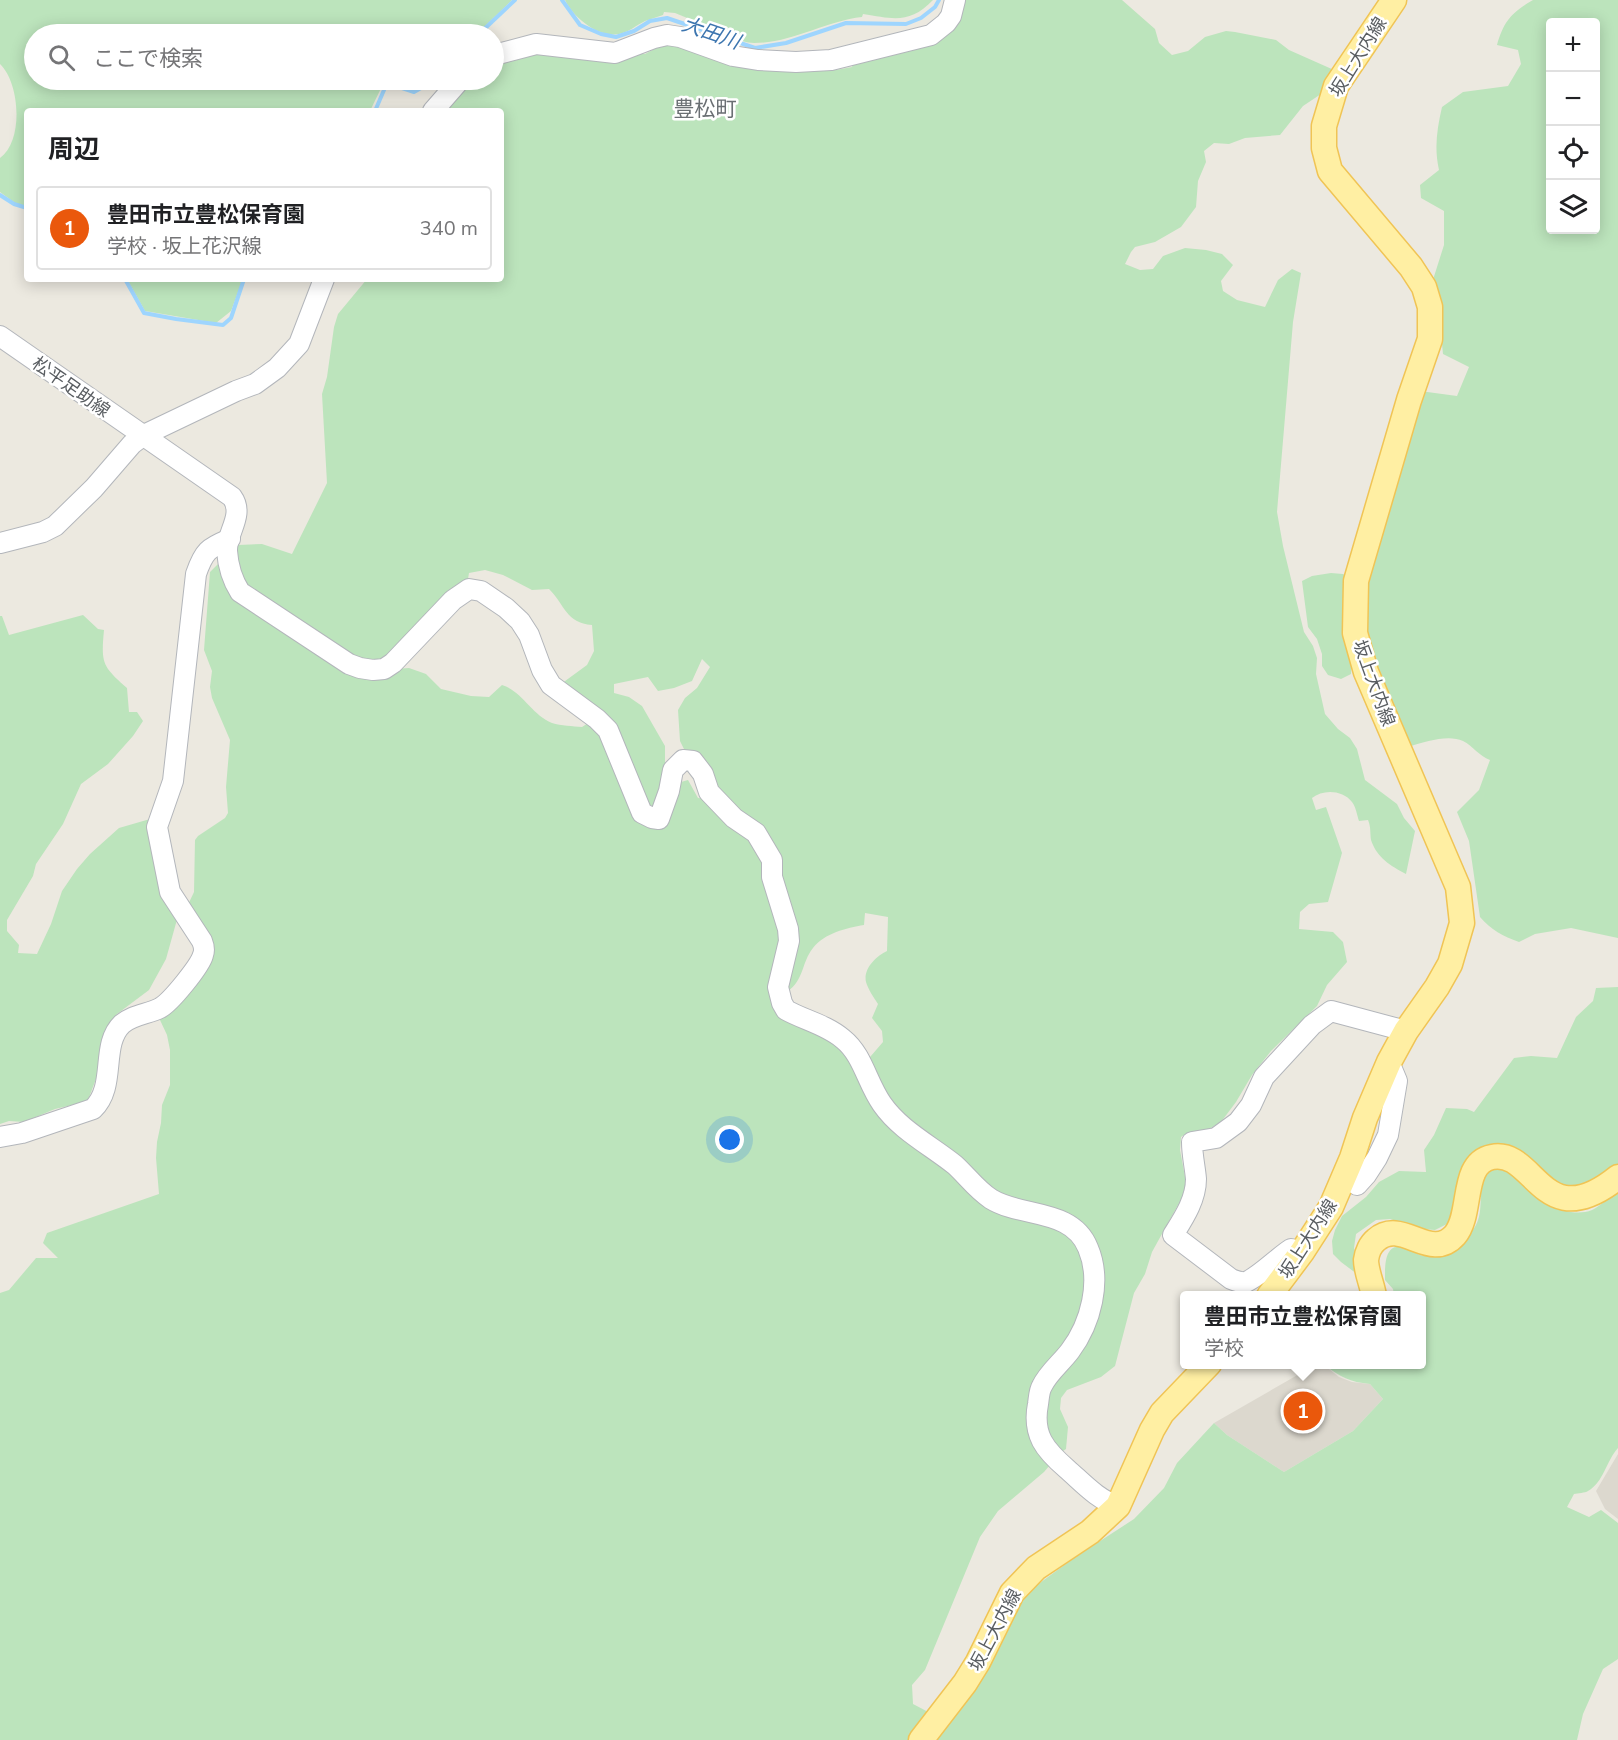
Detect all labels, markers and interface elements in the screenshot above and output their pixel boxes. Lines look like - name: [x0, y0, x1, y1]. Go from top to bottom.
- water label: 大田川: [678, 10, 746, 56]
- street label: 坂上大内線: [1324, 12, 1392, 102]
- map controls: [1546, 18, 1600, 234]
- button: +: [1546, 18, 1600, 72]
- search box: [24, 24, 504, 90]
- icon: search: [45, 41, 78, 74]
- text: ここで検索: [93, 44, 203, 74]
- button: −: [1546, 72, 1600, 126]
- district label: 豊松町: [674, 95, 737, 123]
- button: locate: [1546, 126, 1600, 180]
- text: 周辺: [48, 132, 100, 167]
- button: layers: [1546, 180, 1600, 234]
- text: 豊田市立豊松保育園: [107, 200, 305, 230]
- text: 1: [64, 215, 76, 242]
- text: 340 m: [420, 215, 478, 242]
- text: 学校 · 坂上花沢線: [107, 233, 262, 260]
- street label: 松平足助線: [27, 351, 115, 423]
- street label: 坂上大内線: [1347, 637, 1401, 729]
- your location: [715, 1125, 744, 1154]
- street label: 坂上大内線: [1273, 1195, 1343, 1283]
- popup: [1180, 1291, 1426, 1369]
- text: 豊田市立豊松保育園: [1204, 1302, 1402, 1332]
- text: 学校: [1204, 1335, 1244, 1362]
- pin: 1: [1284, 1388, 1322, 1434]
- street label: 坂上大内線: [963, 1585, 1027, 1675]

